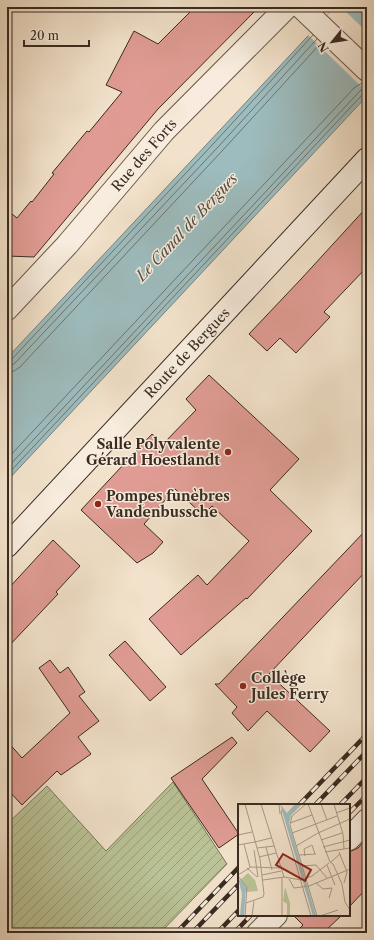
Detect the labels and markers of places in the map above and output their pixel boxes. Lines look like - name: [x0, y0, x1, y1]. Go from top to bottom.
- place label: Salle Polyvalente Gérard Hoestlandt: [86, 435, 220, 469]
- marker: Salle Polyvalente Gérard Hoestlandt: [223, 447, 233, 457]
- place label: Pompes funèbres Vandenbussche: [105, 487, 230, 521]
- marker: Pompes funèbres Vandenbussche: [93, 499, 103, 509]
- place label: Collège Jules Ferry: [248, 669, 329, 703]
- marker: Collège Jules Ferry: [238, 681, 248, 691]

